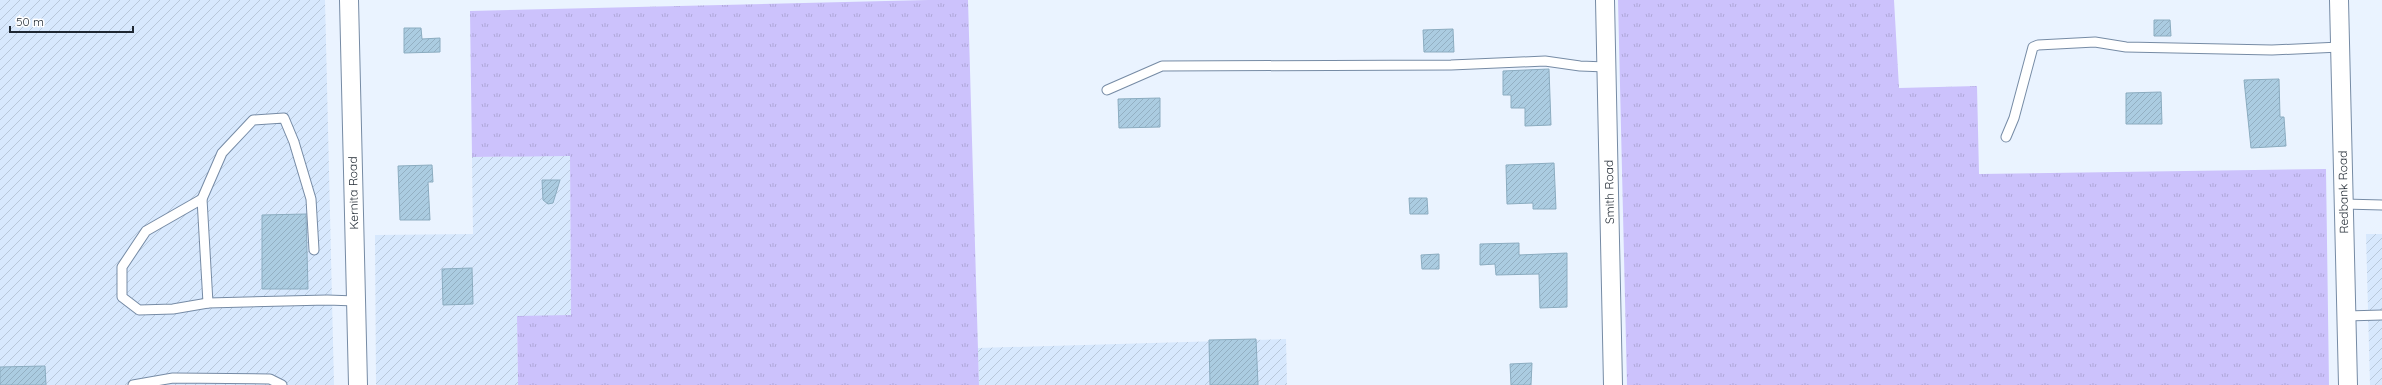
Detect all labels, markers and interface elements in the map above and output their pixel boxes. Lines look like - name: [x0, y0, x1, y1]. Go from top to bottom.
- scale bar: [10, 8, 133, 34]
- text: 50 m: [16, 14, 44, 29]
- street label: Redbank Road: [2335, 150, 2351, 234]
- street label: Kernita Road: [345, 156, 361, 230]
- street label: Smith Road: [1601, 160, 1617, 224]

